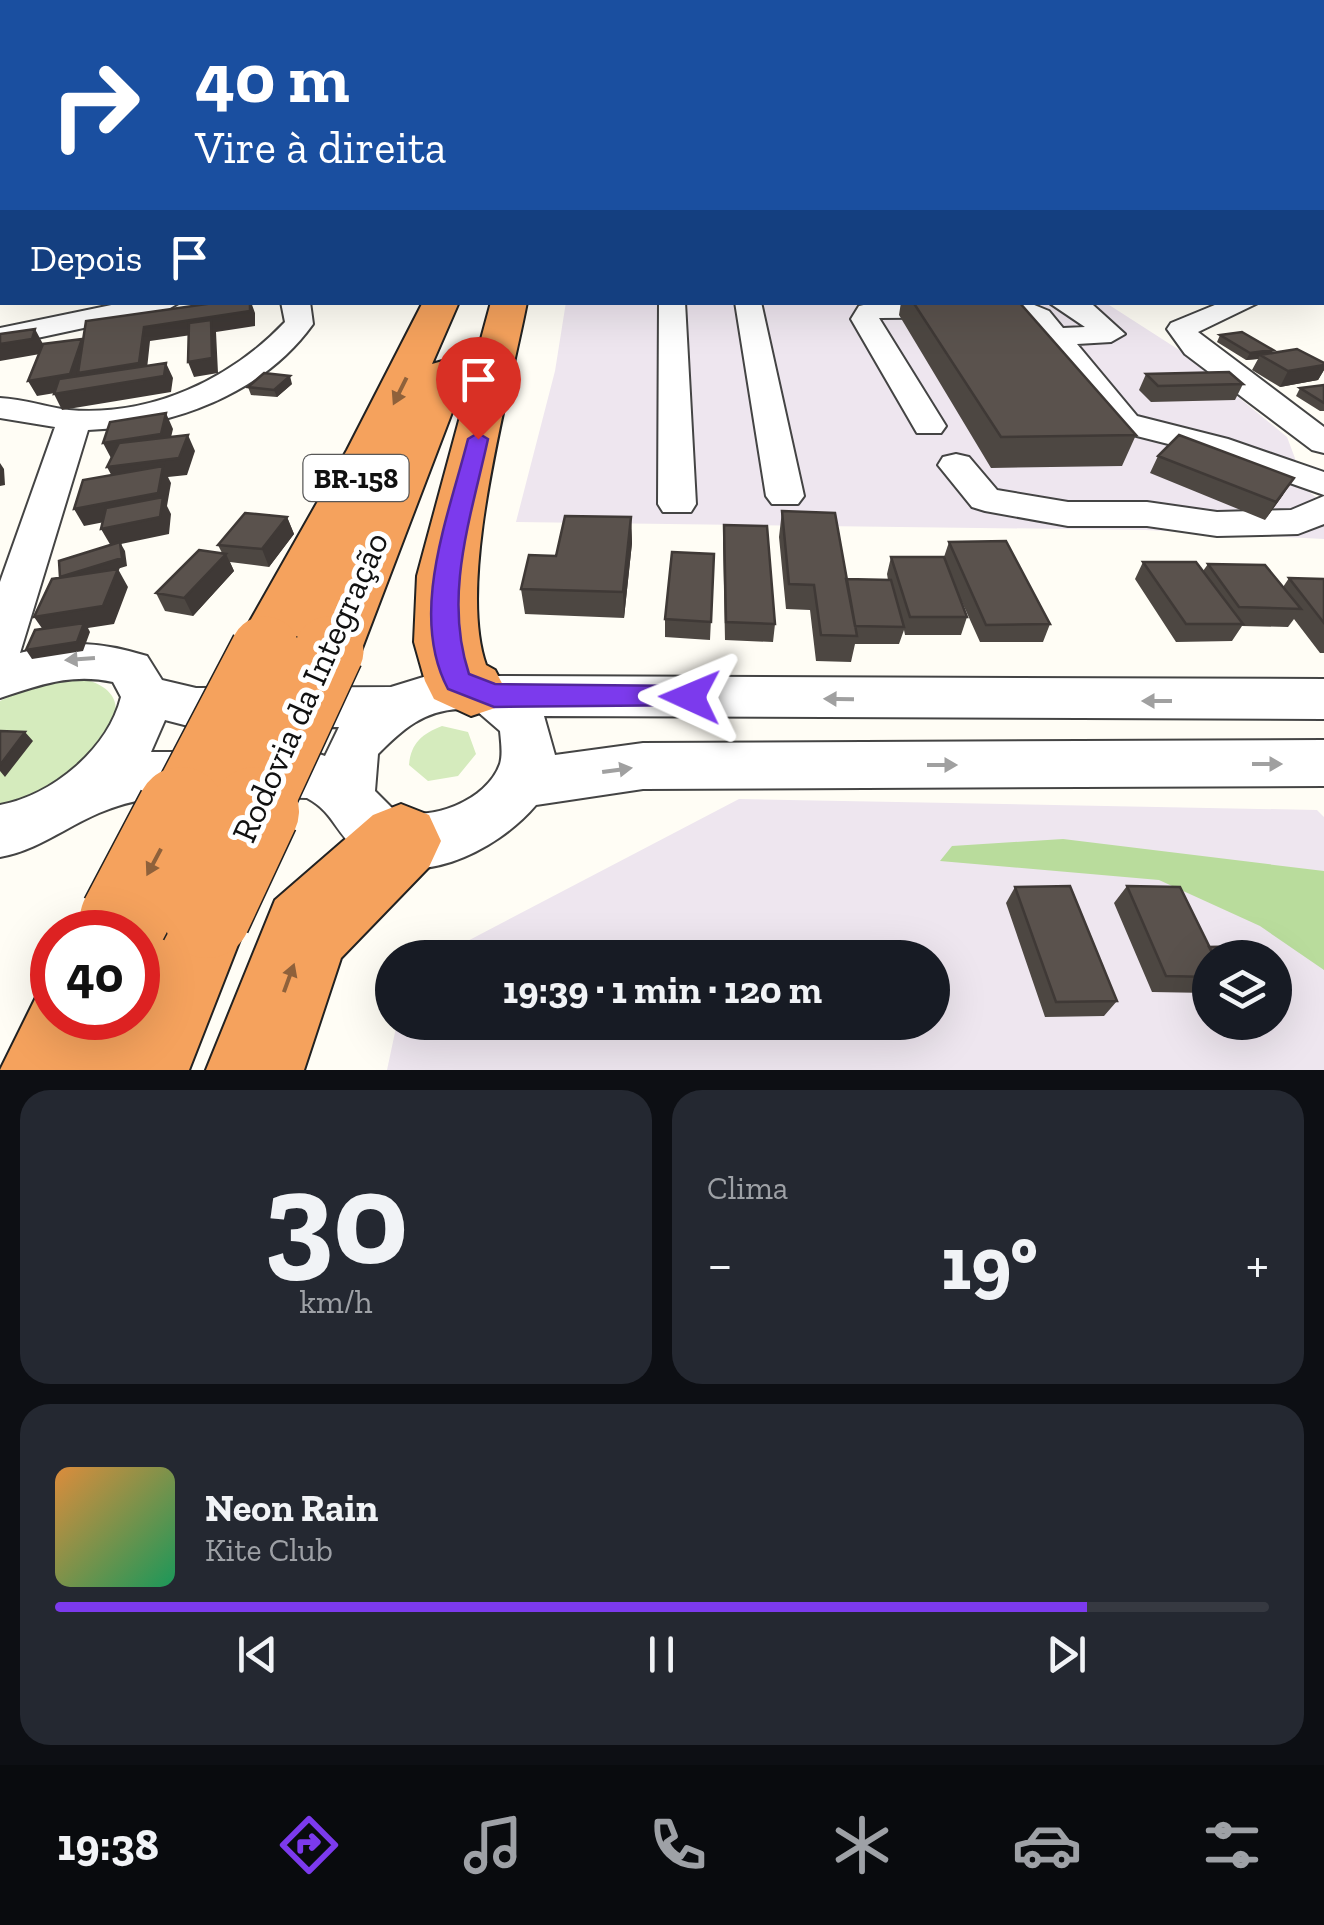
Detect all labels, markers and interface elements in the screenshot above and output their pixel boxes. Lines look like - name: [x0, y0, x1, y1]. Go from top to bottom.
- text: 40 m: [195, 36, 350, 120]
- icon: right: [30, 40, 160, 170]
- text: Vire à direita: [195, 121, 446, 175]
- icon: arrive: [162, 230, 217, 285]
- text: Depois: [30, 235, 142, 281]
- pin: [436, 337, 521, 440]
- icon: arrive: [451, 352, 506, 407]
- one-way arrow: [391, 377, 408, 406]
- road number: BR-158: [304, 455, 408, 501]
- street label: Rodovia da Integração: [223, 526, 397, 848]
- position arrow: [638, 645, 742, 749]
- one-way arrow: [64, 652, 96, 668]
- one-way arrow: [823, 691, 855, 707]
- one-way arrow: [1140, 693, 1172, 709]
- one-way arrow: [1252, 756, 1284, 772]
- one-way arrow: [927, 757, 959, 773]
- one-way arrow: [602, 761, 634, 777]
- one-way arrow: [146, 847, 163, 876]
- speed limit sign: 40: [30, 910, 160, 1040]
- map controls: [1192, 940, 1292, 1040]
- button: layers: [1192, 940, 1292, 1040]
- one-way arrow: [282, 963, 297, 993]
- text: 19:39 · 1 min · 120 m: [503, 967, 822, 1013]
- text: 30: [264, 1140, 408, 1296]
- text: Clima: [707, 1169, 788, 1207]
- text: 19°: [941, 1218, 1038, 1308]
- text: −: [707, 1231, 733, 1297]
- text: +: [1246, 1231, 1269, 1297]
- text: km/h: [299, 1283, 373, 1321]
- text: Neon Rain: [205, 1485, 378, 1531]
- text: Kite Club: [205, 1531, 333, 1569]
- icon: previous: [230, 1627, 285, 1682]
- icon: pause: [634, 1627, 689, 1682]
- icon: next: [1039, 1627, 1094, 1682]
- icon: directions: [274, 1810, 344, 1880]
- icon: music: [458, 1810, 528, 1880]
- icon: phone: [643, 1810, 713, 1880]
- icon: climate: [827, 1810, 897, 1880]
- icon: car: [1012, 1810, 1082, 1880]
- icon: filters: [1197, 1810, 1267, 1880]
- text: 19:38: [57, 1818, 159, 1872]

